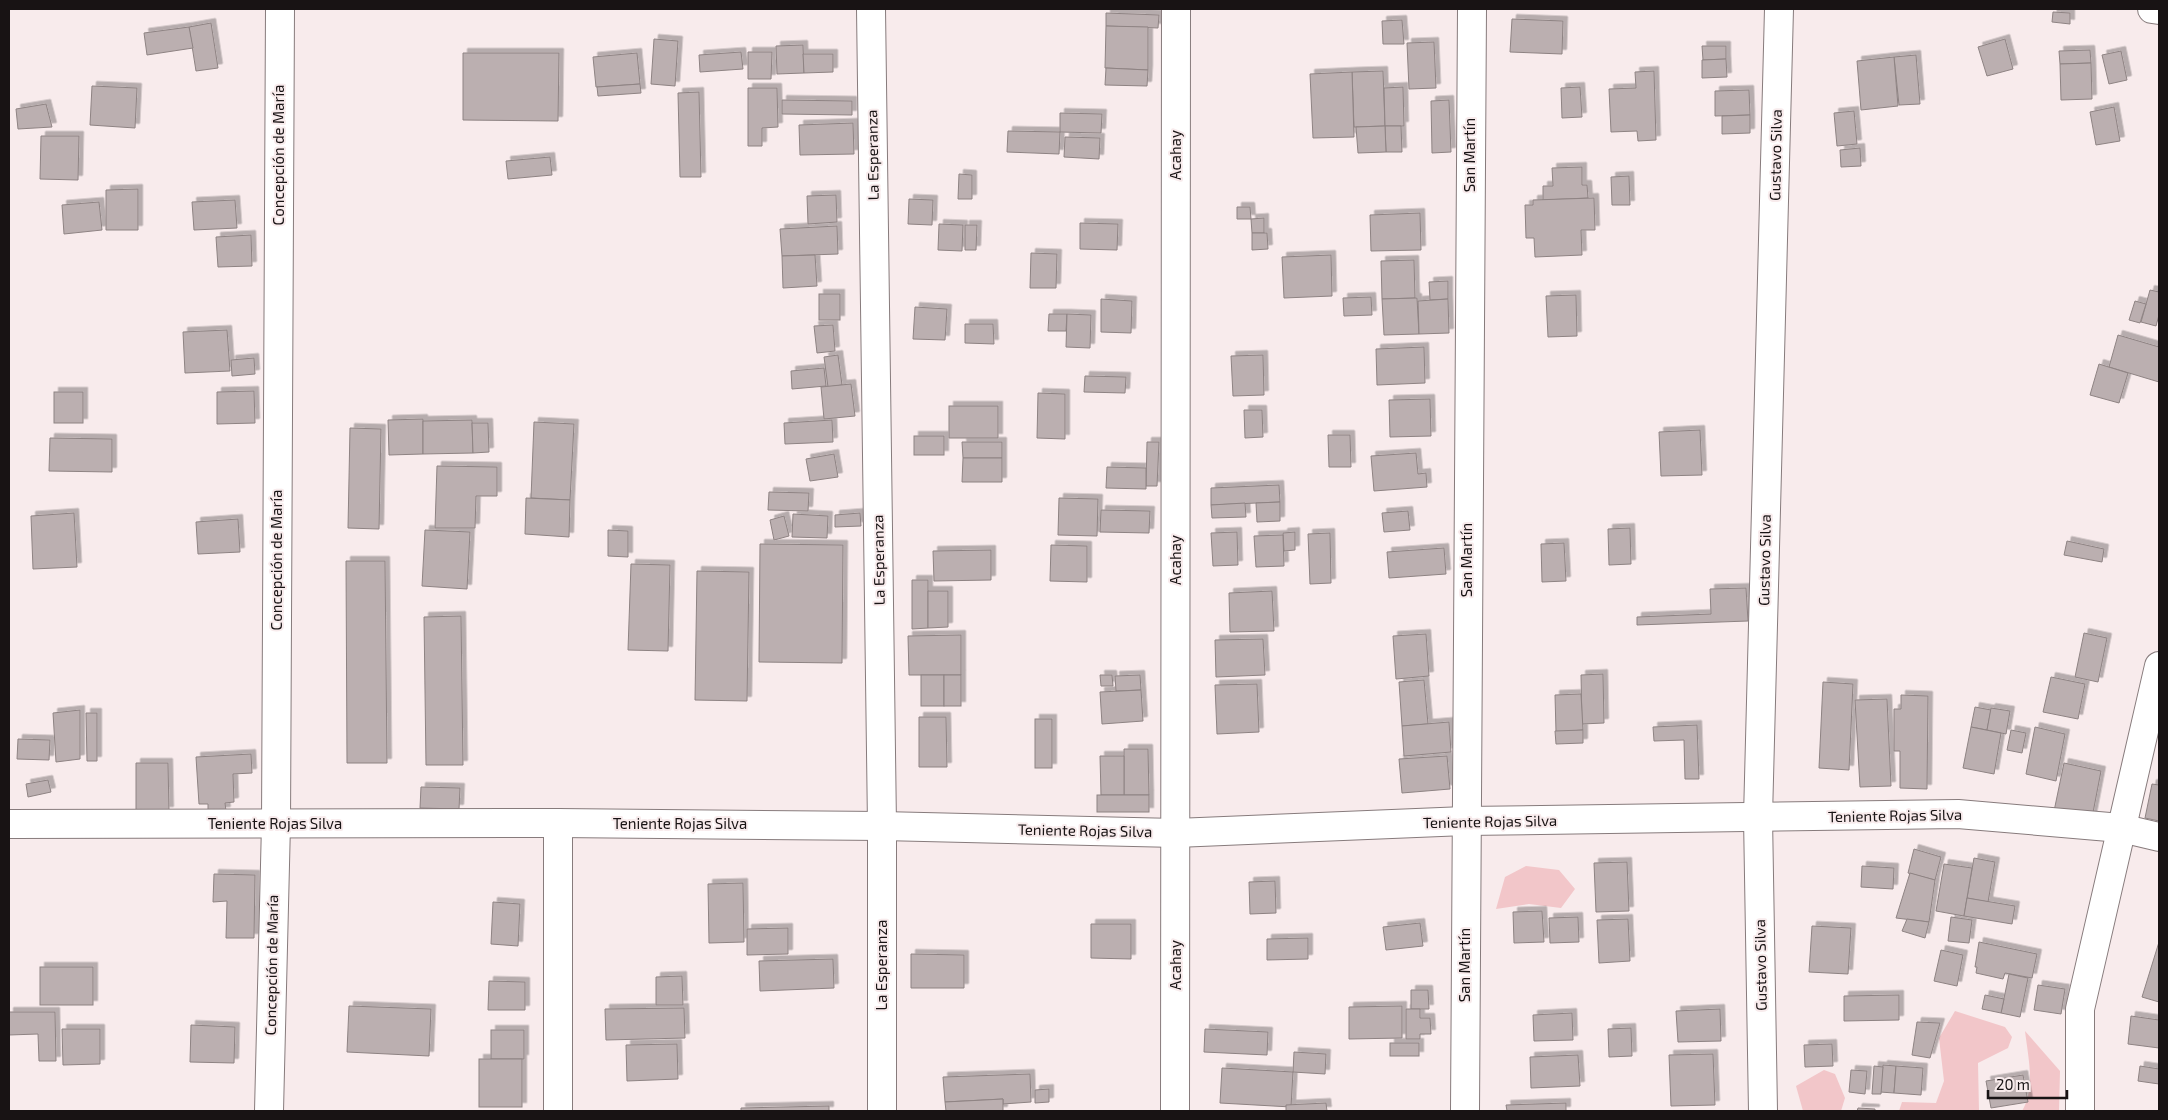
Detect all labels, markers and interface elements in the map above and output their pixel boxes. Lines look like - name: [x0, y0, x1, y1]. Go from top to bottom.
- street label: Concepción de María: [269, 85, 287, 225]
- street label: La Esperanza: [862, 109, 882, 201]
- street label: Gustavo Silva: [1765, 109, 1785, 201]
- street label: San Martín: [1460, 118, 1478, 192]
- street label: Acahay: [1166, 130, 1184, 180]
- street label: Concepción de María: [267, 490, 285, 630]
- street label: La Esperanza: [868, 514, 888, 606]
- street label: Gustavo Silva: [1754, 514, 1774, 606]
- street label: San Martín: [1457, 523, 1475, 597]
- street label: Acahay: [1166, 535, 1184, 585]
- street label: Teniente Rojas Silva: [1828, 805, 1962, 826]
- street label: Teniente Rojas Silva: [1423, 811, 1557, 832]
- street label: Teniente Rojas Silva: [208, 814, 342, 833]
- street label: Teniente Rojas Silva: [613, 814, 747, 833]
- street label: Teniente Rojas Silva: [1018, 820, 1152, 841]
- street label: Concepción de María: [261, 894, 281, 1036]
- street label: Gustavo Silva: [1750, 919, 1770, 1011]
- street label: La Esperanza: [872, 920, 890, 1010]
- street label: San Martín: [1455, 928, 1473, 1002]
- street label: Acahay: [1166, 940, 1184, 990]
- scale bar: [1988, 1068, 2067, 1100]
- text: 20 m: [1996, 1075, 2030, 1093]

